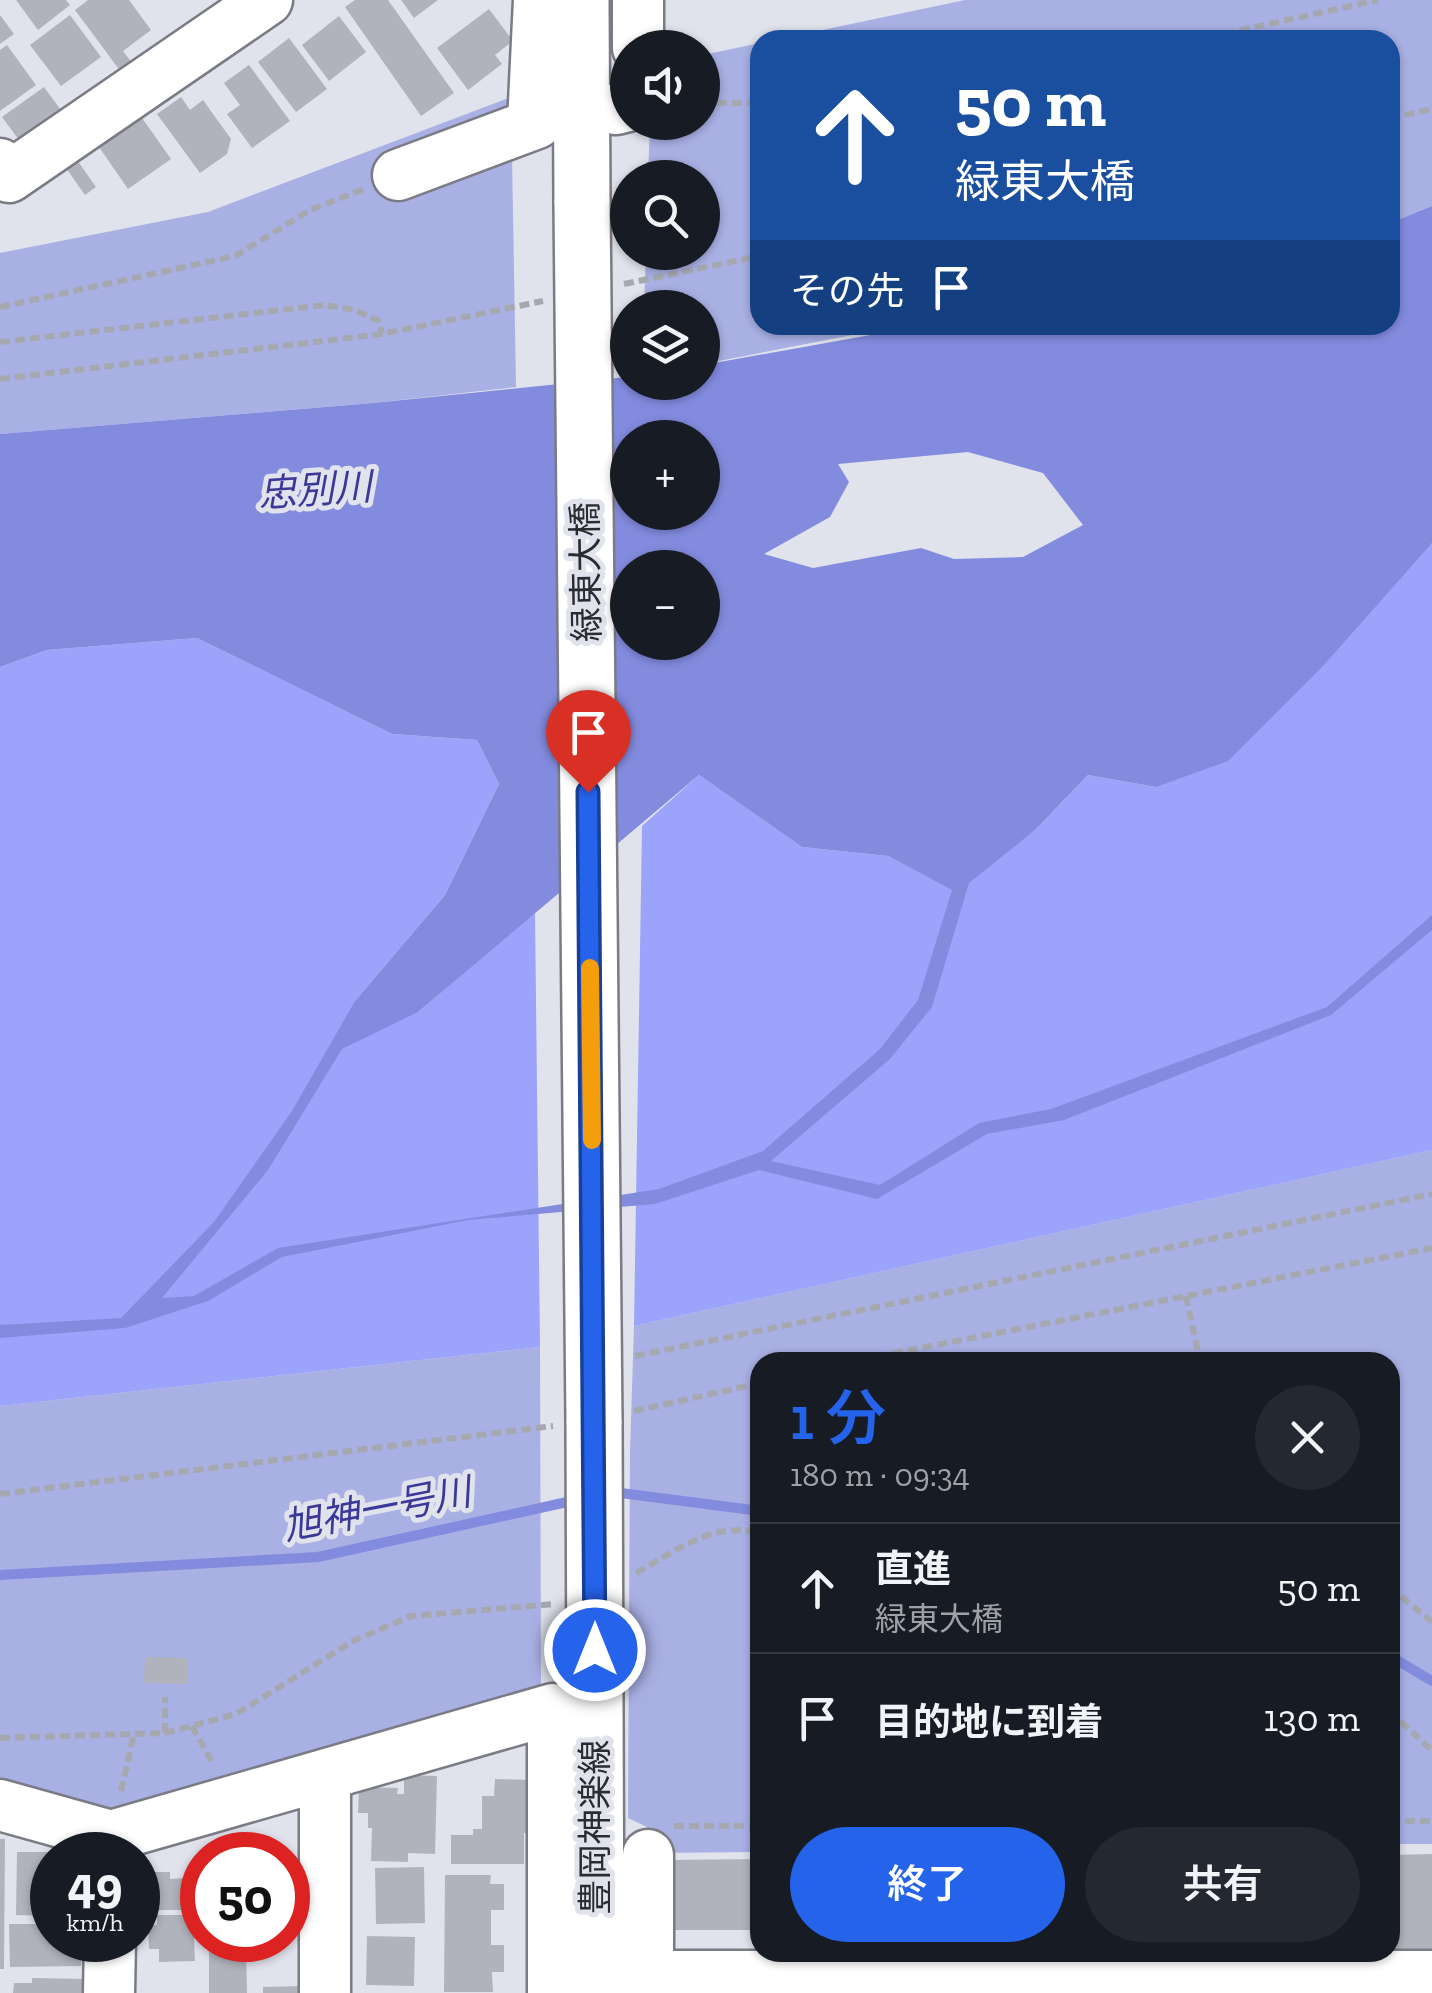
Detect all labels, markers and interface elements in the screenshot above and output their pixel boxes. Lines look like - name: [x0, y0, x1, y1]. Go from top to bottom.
- map controls: [610, 30, 720, 660]
- button: sound: [610, 30, 720, 140]
- text: 50 m: [955, 60, 1106, 144]
- icon: ahead: [790, 70, 920, 200]
- text: 緑東大橋: [955, 155, 1135, 209]
- button: search: [610, 160, 720, 270]
- icon: arrive: [924, 260, 979, 315]
- text: その先: [790, 268, 904, 314]
- button: layers: [610, 290, 720, 400]
- button: +: [610, 420, 720, 530]
- water label: 忠別川: [257, 463, 377, 517]
- street label: 緑東大橋: [564, 502, 608, 642]
- button: −: [610, 550, 720, 660]
- pin: [546, 690, 631, 793]
- icon: arrive: [561, 705, 616, 760]
- text: 1 分: [790, 1382, 886, 1454]
- button: close: [1255, 1385, 1360, 1490]
- text: 180 m · 09:34: [790, 1456, 970, 1494]
- water label: 旭神一号川: [279, 1468, 479, 1550]
- text: 直進: [875, 1546, 951, 1592]
- icon: ahead: [790, 1561, 845, 1616]
- text: 50 m: [1277, 1565, 1360, 1611]
- position arrow: [543, 1598, 647, 1702]
- text: 緑東大橋: [875, 1600, 1003, 1638]
- icon: arrive: [790, 1691, 845, 1746]
- text: 130 m: [1263, 1695, 1360, 1741]
- text: 目的地に到着: [875, 1699, 1103, 1745]
- street label: 豊岡神楽線: [574, 1739, 616, 1915]
- button: 終了: [790, 1827, 1065, 1942]
- button: 共有: [1085, 1827, 1360, 1942]
- speed limit sign: 50: [180, 1832, 310, 1962]
- text: 49: [67, 1855, 123, 1915]
- text: km/h: [66, 1907, 124, 1937]

